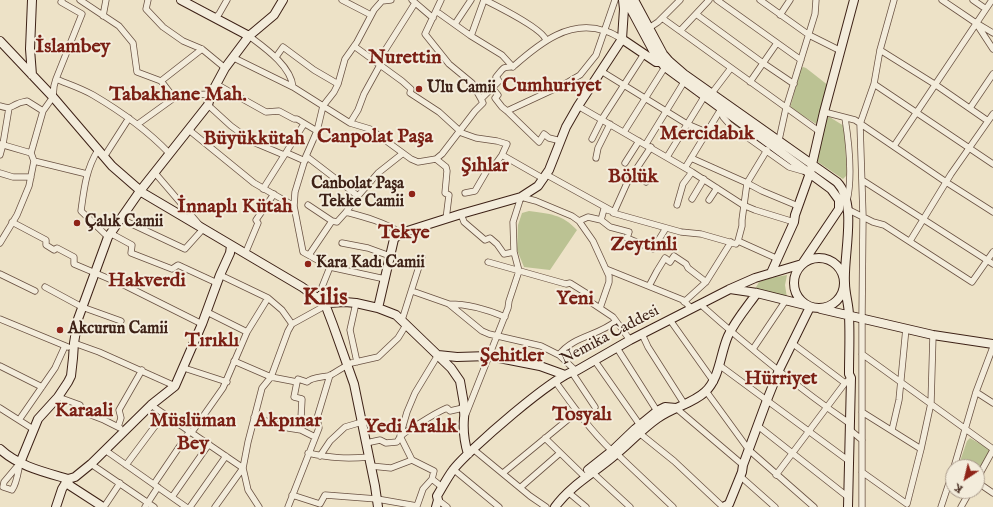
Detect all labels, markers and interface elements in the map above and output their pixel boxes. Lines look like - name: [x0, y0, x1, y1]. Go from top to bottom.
- district label: İslambey: [36, 36, 110, 60]
- district label: Nurettin: [368, 47, 442, 71]
- district label: Cumhuriyet: [502, 75, 602, 99]
- place label: Ulu Camii: [427, 79, 496, 99]
- district label: Tabakhane Mah.: [109, 84, 247, 108]
- marker: Ulu Camii: [414, 84, 424, 94]
- district label: Mercidabık: [659, 123, 755, 147]
- district label: Canpolat Paşa: [317, 126, 433, 150]
- district label: Büyükkütah: [203, 128, 305, 152]
- district label: Şıhlar: [461, 155, 509, 179]
- district label: Bölük: [608, 166, 658, 190]
- place label: Canbolat Paşa Tekke Camii: [311, 175, 404, 213]
- marker: Canbolat Paşa Tekke Camii: [407, 189, 417, 199]
- district label: İnnaplı Kütah: [177, 196, 293, 220]
- place label: Çalık Camii: [85, 213, 163, 233]
- marker: Çalık Camii: [72, 218, 82, 228]
- district label: Tekye: [378, 222, 430, 246]
- district label: Zeytinli: [611, 234, 677, 258]
- place label: Kara Kadı Camii: [316, 254, 425, 274]
- marker: Kara Kadı Camii: [303, 259, 313, 269]
- district label: Hakverdi: [108, 270, 186, 294]
- district label: Kilis: [302, 285, 348, 313]
- district label: Yeni: [556, 288, 594, 312]
- street label: Nemika Caddesi: [557, 302, 663, 370]
- place label: Akcurun Camii: [68, 320, 168, 340]
- marker: Akcurun Camii: [55, 325, 65, 335]
- district label: Tırıklı: [185, 330, 239, 354]
- district label: Şehitler: [480, 345, 544, 369]
- district label: Hürriyet: [745, 368, 817, 392]
- district label: Karaali: [55, 400, 113, 424]
- district label: Tosyalı: [552, 404, 612, 428]
- district label: Müslüman Bey: [150, 410, 236, 457]
- district label: Akpınar: [254, 410, 322, 434]
- district label: Yedi Aralık: [364, 416, 458, 440]
- north arrow: [945, 459, 985, 499]
- text: K: [951, 480, 966, 496]

